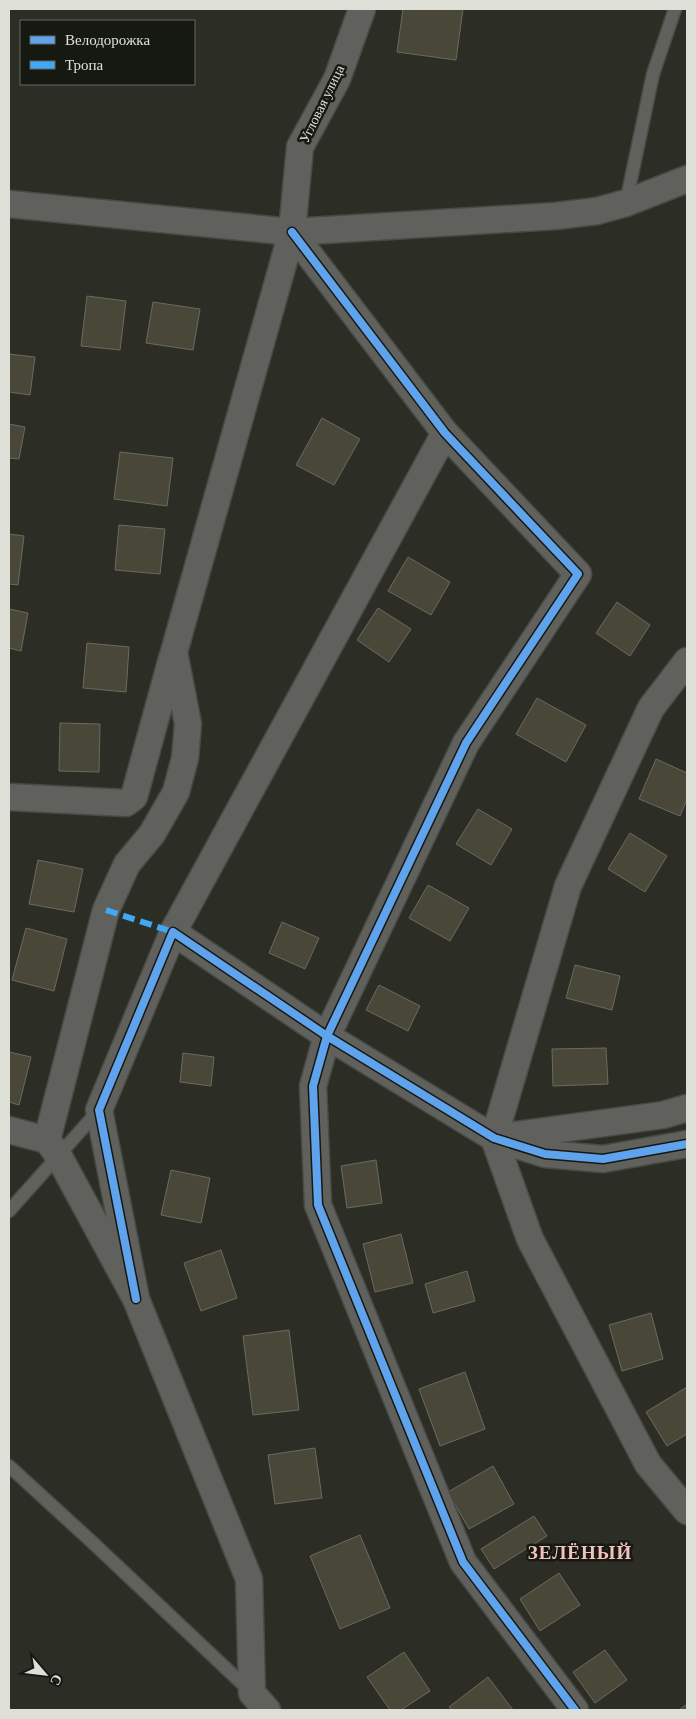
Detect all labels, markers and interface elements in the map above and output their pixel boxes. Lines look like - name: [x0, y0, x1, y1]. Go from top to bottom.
- legend: [20, 20, 195, 85]
- text: Велодорожка: [65, 32, 150, 48]
- text: Тропа: [65, 57, 104, 73]
- street label: Угловая улица: [297, 62, 348, 145]
- district label: ЗЕЛЁНЫЙ: [528, 1542, 632, 1563]
- north arrow: [20, 1649, 70, 1699]
- text: С: [47, 1672, 65, 1688]

